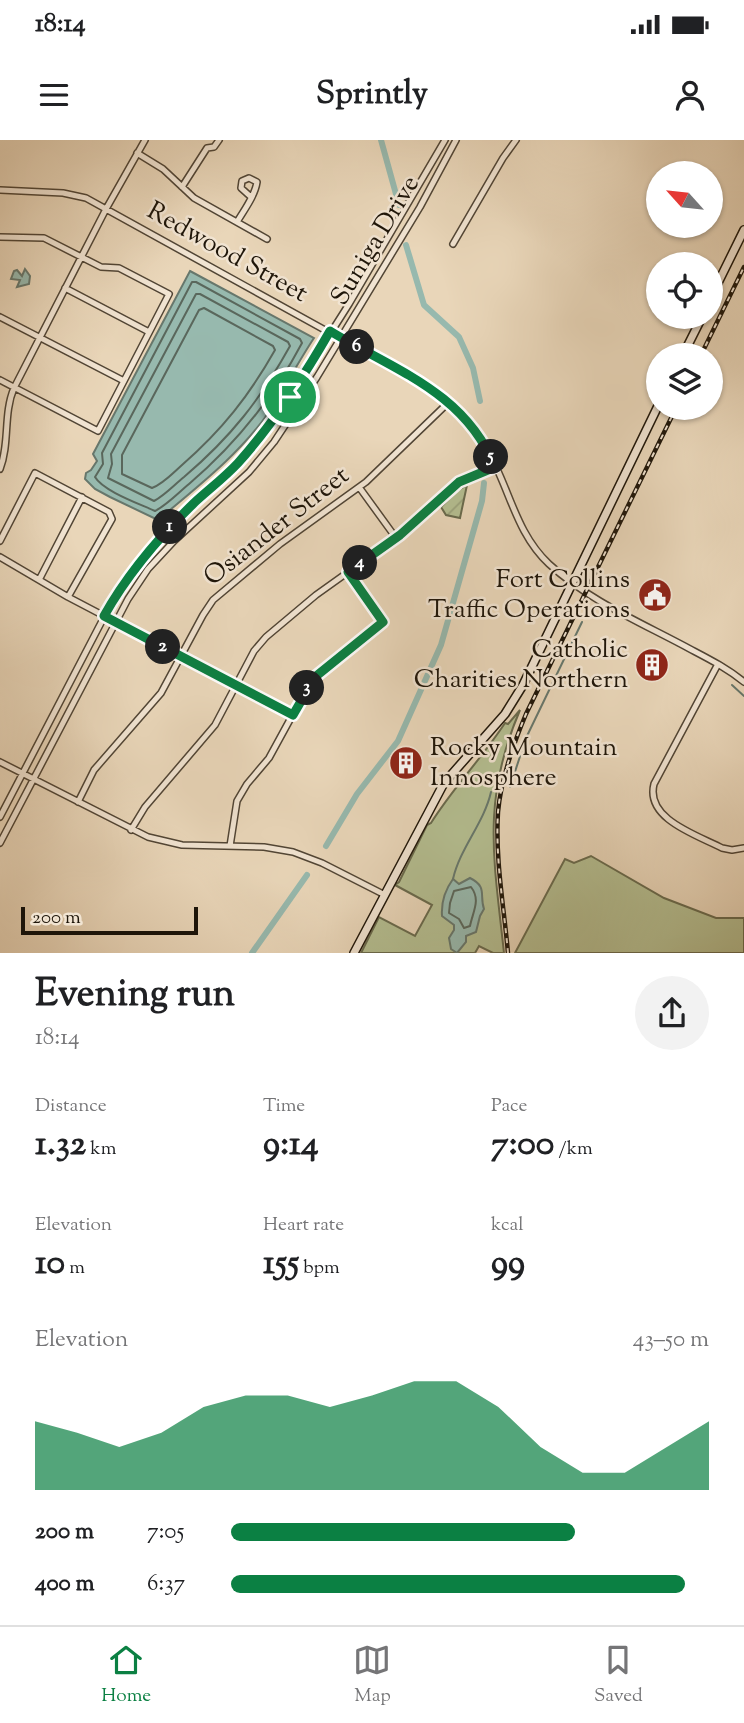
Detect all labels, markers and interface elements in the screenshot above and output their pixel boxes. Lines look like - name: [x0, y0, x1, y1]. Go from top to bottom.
- text: 18:14: [35, 6, 86, 43]
- text: Sprintly: [316, 72, 428, 118]
- icon: menu: [35, 76, 73, 114]
- icon: person: [671, 76, 709, 114]
- north arrow: [646, 161, 723, 238]
- map controls: [646, 161, 723, 420]
- street label: Suniga Drive: [323, 169, 429, 313]
- street label: Redwood Street: [140, 193, 314, 313]
- button: locate: [646, 252, 723, 329]
- pin: 6: [340, 330, 374, 364]
- text: 6: [352, 333, 361, 360]
- button: layers: [646, 343, 723, 420]
- pin: [260, 367, 320, 427]
- icon: arrive: [271, 378, 309, 416]
- pin: 5: [474, 440, 508, 474]
- text: 5: [487, 443, 494, 470]
- street label: Osiander Street: [196, 458, 358, 596]
- pin: 1: [152, 510, 188, 544]
- text: 1: [166, 513, 173, 540]
- pin: 4: [342, 546, 378, 580]
- text: 4: [355, 549, 364, 576]
- place label: Fort Collins Traffic Operations: [428, 562, 630, 629]
- public building icon: Fort Collins Traffic Operations: [636, 576, 674, 614]
- pin: 2: [146, 630, 180, 664]
- place label: Catholic Charities Northern: [414, 632, 628, 699]
- text: 2: [158, 633, 167, 660]
- building icon: Catholic Charities Northern: [633, 646, 671, 684]
- pin: 3: [290, 670, 324, 706]
- text: 3: [303, 674, 310, 701]
- place label: Rocky Mountain Innosphere: [430, 730, 617, 797]
- building icon: Rocky Mountain Innosphere: [387, 744, 425, 782]
- scale bar: [21, 904, 198, 936]
- text: 200 m: [32, 905, 81, 932]
- text: Evening run: [35, 969, 235, 1023]
- button: share: [635, 976, 709, 1050]
- text: 18:14: [35, 1022, 80, 1055]
- text: Distance: [35, 1093, 107, 1120]
- text: Time: [263, 1093, 305, 1120]
- text: Pace: [491, 1093, 527, 1120]
- text: 1.32: [35, 1120, 86, 1171]
- text: 9:14: [263, 1120, 319, 1171]
- text: 7:00: [491, 1120, 554, 1171]
- text: km: [86, 1136, 116, 1163]
- text: /km: [554, 1136, 593, 1163]
- text: Elevation: [35, 1212, 112, 1239]
- text: Heart rate: [263, 1212, 344, 1239]
- text: kcal: [491, 1212, 524, 1239]
- text: 10: [35, 1239, 65, 1290]
- text: 155: [263, 1239, 299, 1290]
- text: 99: [491, 1239, 525, 1290]
- text: m: [65, 1255, 85, 1282]
- text: bpm: [299, 1255, 340, 1282]
- text: Elevation: [35, 1324, 128, 1357]
- text: 43–50 m: [633, 1324, 709, 1357]
- text: 200 m: [35, 1516, 94, 1549]
- text: 7:05: [147, 1516, 184, 1549]
- text: 400 m: [35, 1568, 95, 1601]
- text: 6:37: [147, 1568, 185, 1601]
- tab: Home: [101, 1641, 151, 1710]
- tab: Map: [353, 1641, 391, 1710]
- tab: Saved: [594, 1641, 643, 1710]

